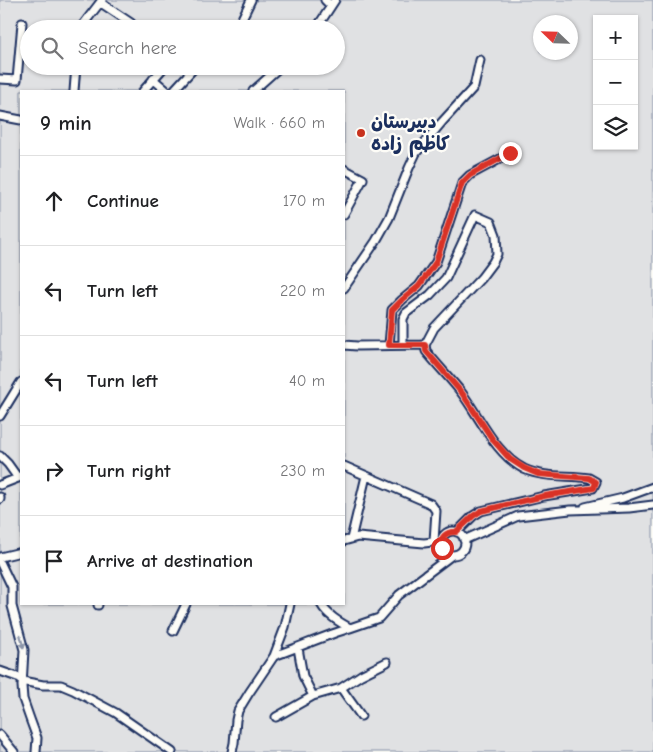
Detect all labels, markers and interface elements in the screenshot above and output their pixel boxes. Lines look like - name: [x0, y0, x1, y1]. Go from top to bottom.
- north arrow: [533, 15, 578, 60]
- map controls: [593, 15, 638, 150]
- button: +: [593, 15, 638, 60]
- search box: [20, 20, 345, 75]
- icon: search: [38, 34, 66, 62]
- text: Search here: [78, 37, 177, 59]
- button: −: [593, 60, 638, 105]
- button: layers: [593, 105, 638, 150]
- text: 9 min: [40, 111, 92, 135]
- place label: دبیرستان کاظم زاده: [371, 111, 450, 158]
- text: Walk · 660 m: [234, 114, 325, 132]
- marker: دبیرستان کاظم زاده: [355, 127, 367, 139]
- route end: [499, 142, 522, 165]
- icon: ahead: [40, 187, 68, 215]
- text: Continue: [87, 190, 159, 212]
- text: 170 m: [283, 192, 325, 210]
- icon: left: [40, 277, 68, 305]
- text: Turn left: [87, 280, 158, 302]
- text: 220 m: [280, 282, 325, 300]
- icon: left: [40, 367, 68, 395]
- text: Turn left: [87, 370, 158, 392]
- text: 40 m: [289, 372, 325, 390]
- icon: right: [40, 457, 68, 485]
- text: Turn right: [87, 460, 171, 482]
- text: 230 m: [280, 462, 325, 480]
- route start: [431, 537, 454, 560]
- icon: arrive: [40, 547, 68, 575]
- text: Arrive at destination: [87, 550, 253, 572]
- one-way arrow: [18, 635, 26, 650]

